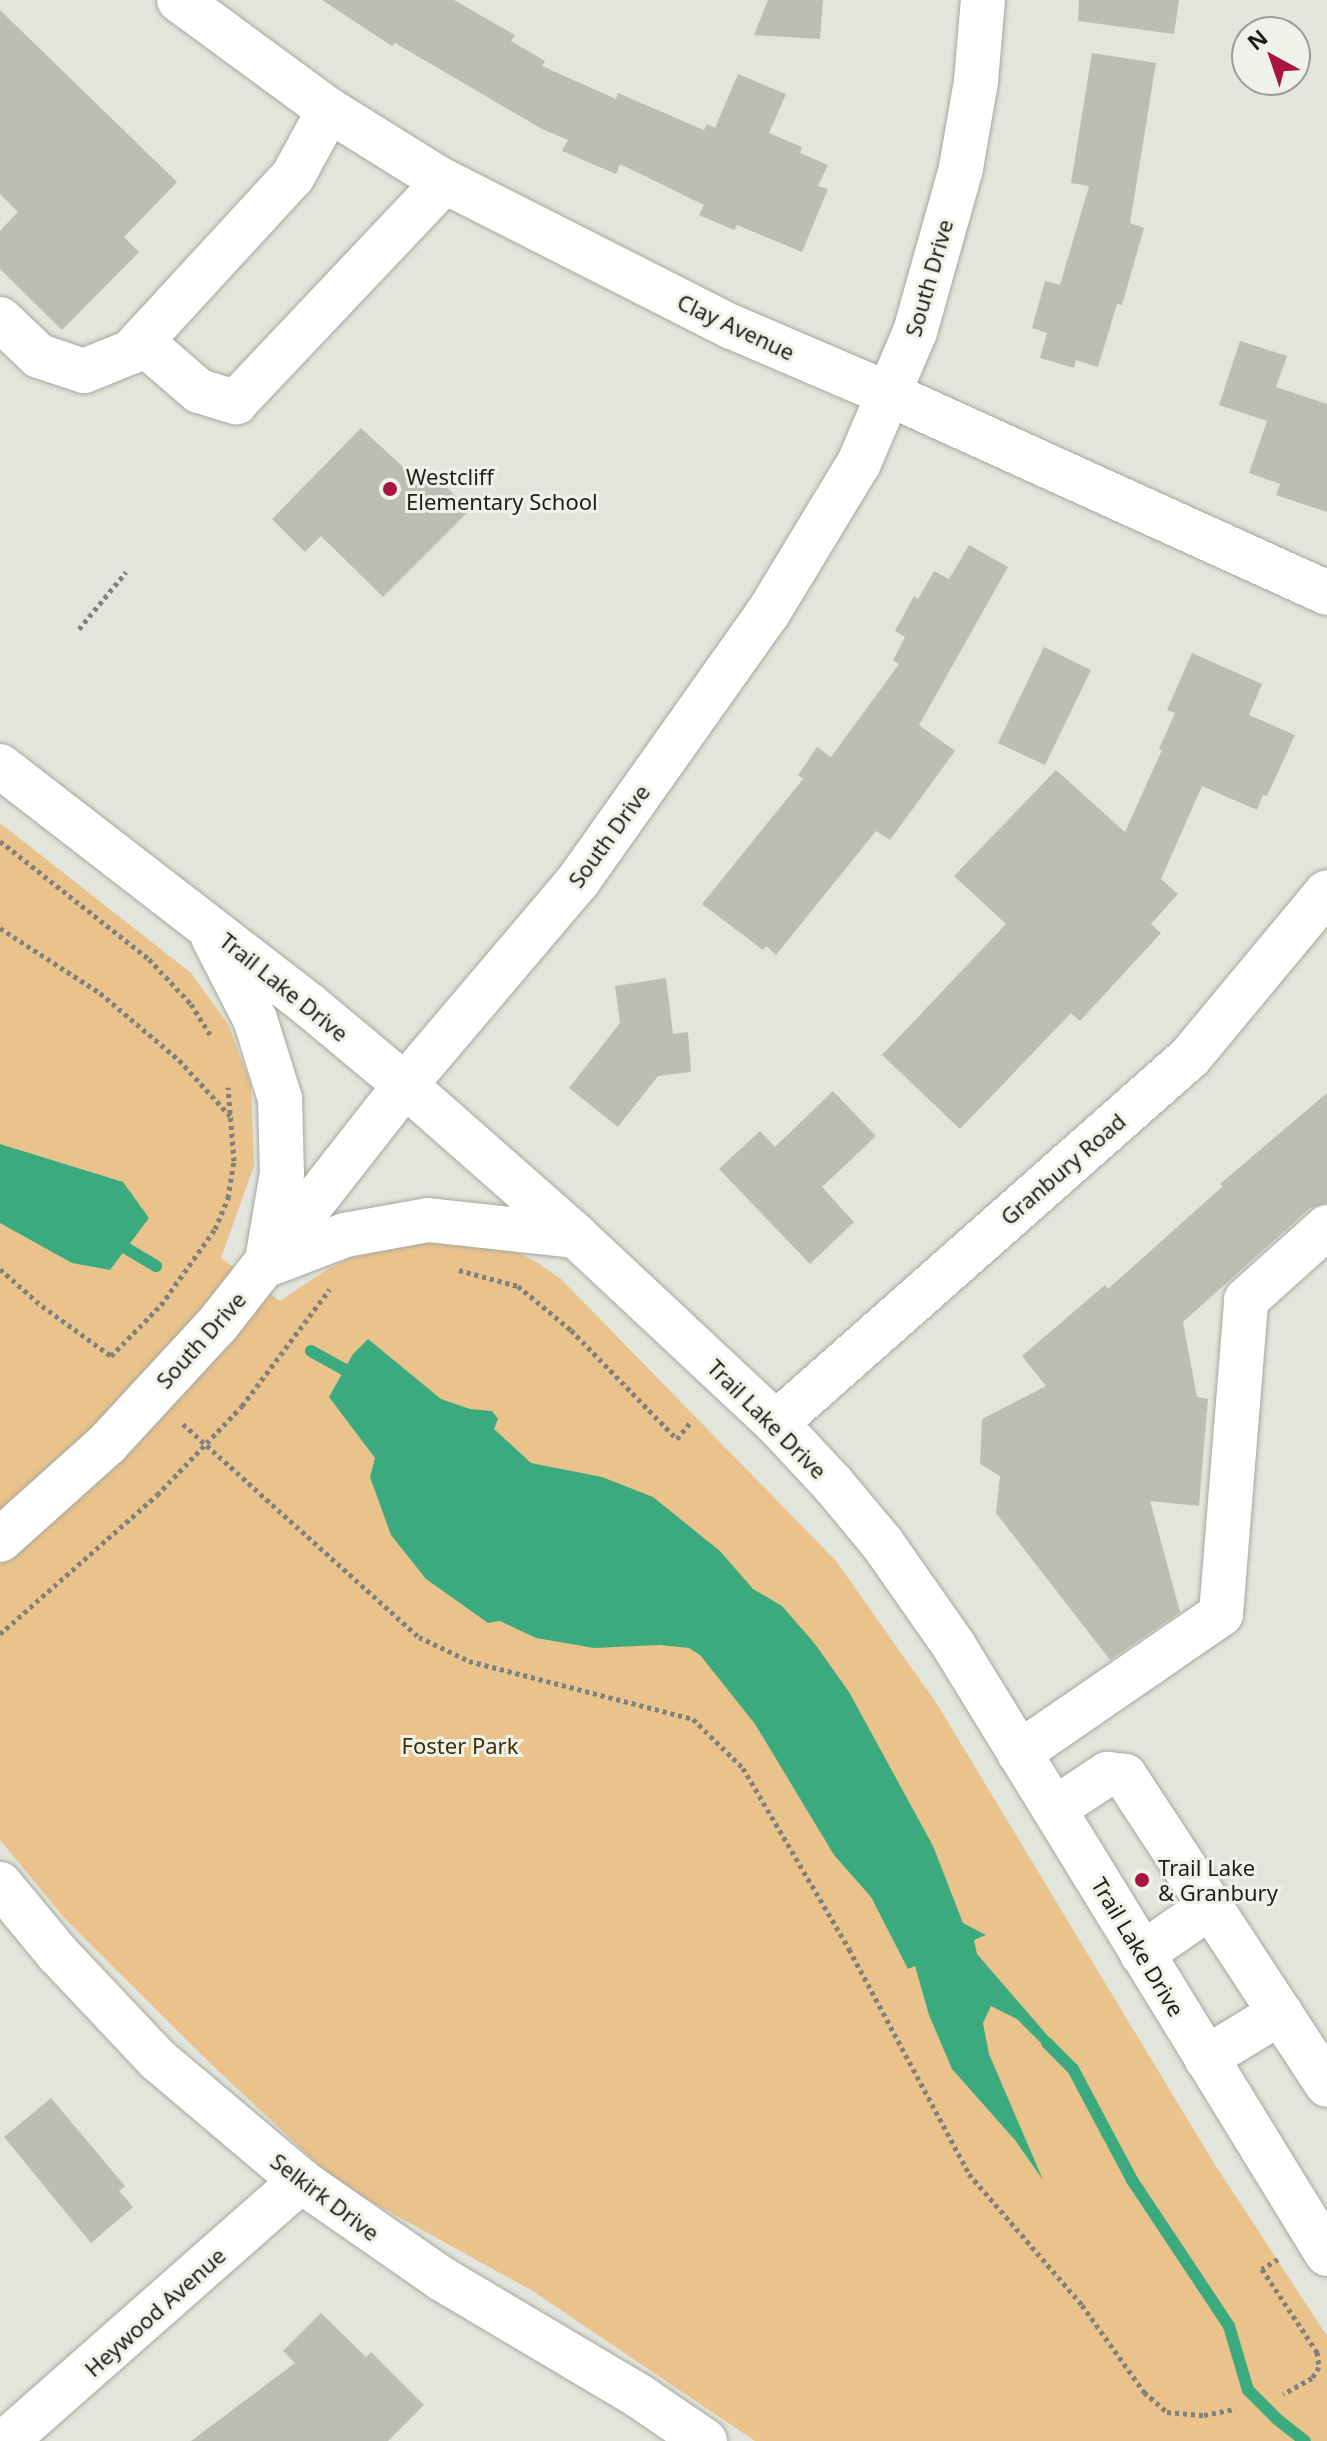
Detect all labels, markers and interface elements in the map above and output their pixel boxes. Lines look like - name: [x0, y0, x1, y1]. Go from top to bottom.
- north arrow: [1231, 16, 1311, 96]
- text: N: [1240, 22, 1273, 56]
- street label: South Drive: [900, 216, 958, 340]
- street label: Clay Avenue: [673, 288, 799, 366]
- place label: Westcliff Elementary School: [406, 463, 598, 514]
- marker: Westcliff Elementary School: [381, 480, 399, 498]
- street label: South Drive: [563, 779, 655, 893]
- street label: Trail Lake Drive: [215, 927, 353, 1047]
- street label: Granbury Road: [995, 1108, 1131, 1230]
- street label: South Drive: [151, 1286, 251, 1394]
- street label: Trail Lake Drive: [702, 1354, 832, 1484]
- park label: Foster Park: [402, 1733, 518, 1759]
- place label: Trail Lake & Granbury: [1158, 1854, 1278, 1906]
- marker: Trail Lake & Granbury: [1133, 1871, 1151, 1889]
- street label: Trail Lake Drive: [1086, 1873, 1190, 2021]
- street label: Selkirk Drive: [266, 2148, 384, 2246]
- street label: Heywood Avenue: [79, 2242, 231, 2382]

